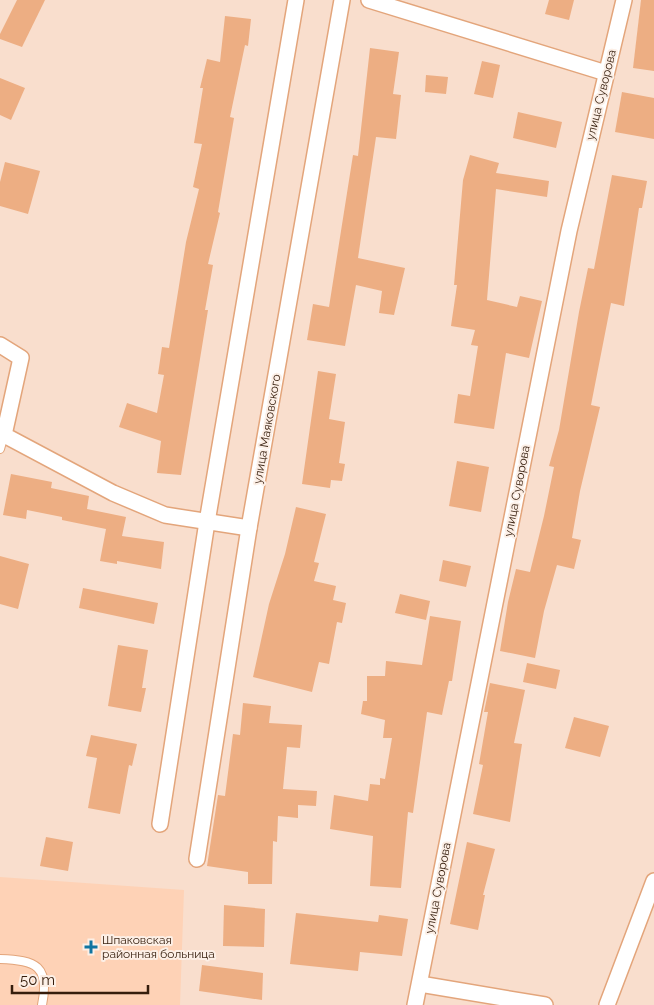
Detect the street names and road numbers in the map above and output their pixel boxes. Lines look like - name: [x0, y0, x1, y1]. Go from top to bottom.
- street label: улица Суворова: [583, 48, 619, 142]
- street label: улица Маяковского: [250, 373, 284, 485]
- street label: улица Суворова: [501, 444, 533, 538]
- street label: улица Суворова: [422, 841, 454, 935]

